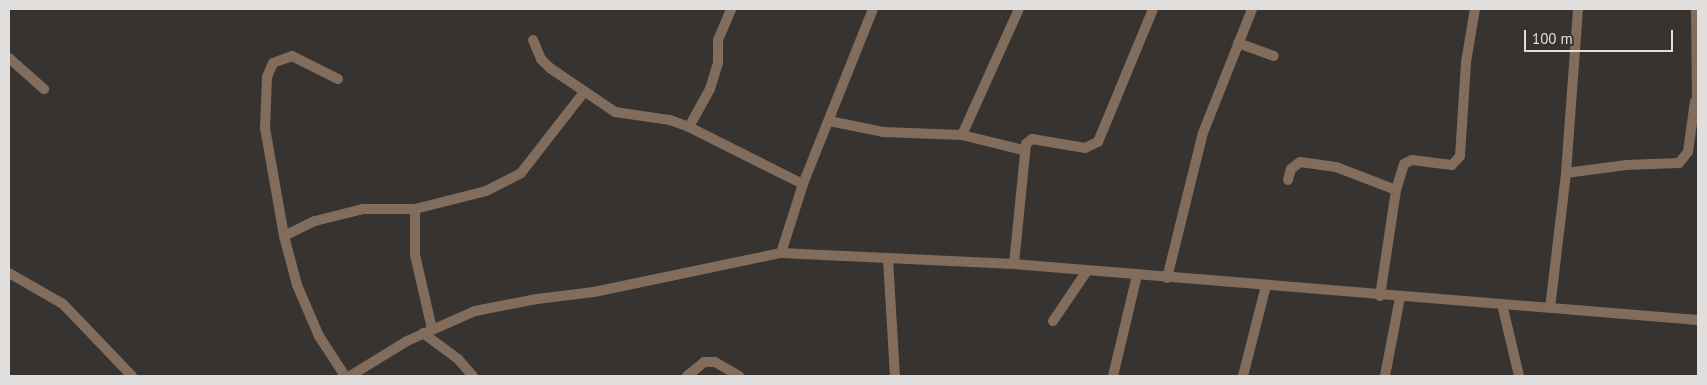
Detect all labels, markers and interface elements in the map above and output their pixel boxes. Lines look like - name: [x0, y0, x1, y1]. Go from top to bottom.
- scale bar: [1527, 20, 1676, 52]
- text: 100 m: [1532, 29, 1573, 48]

